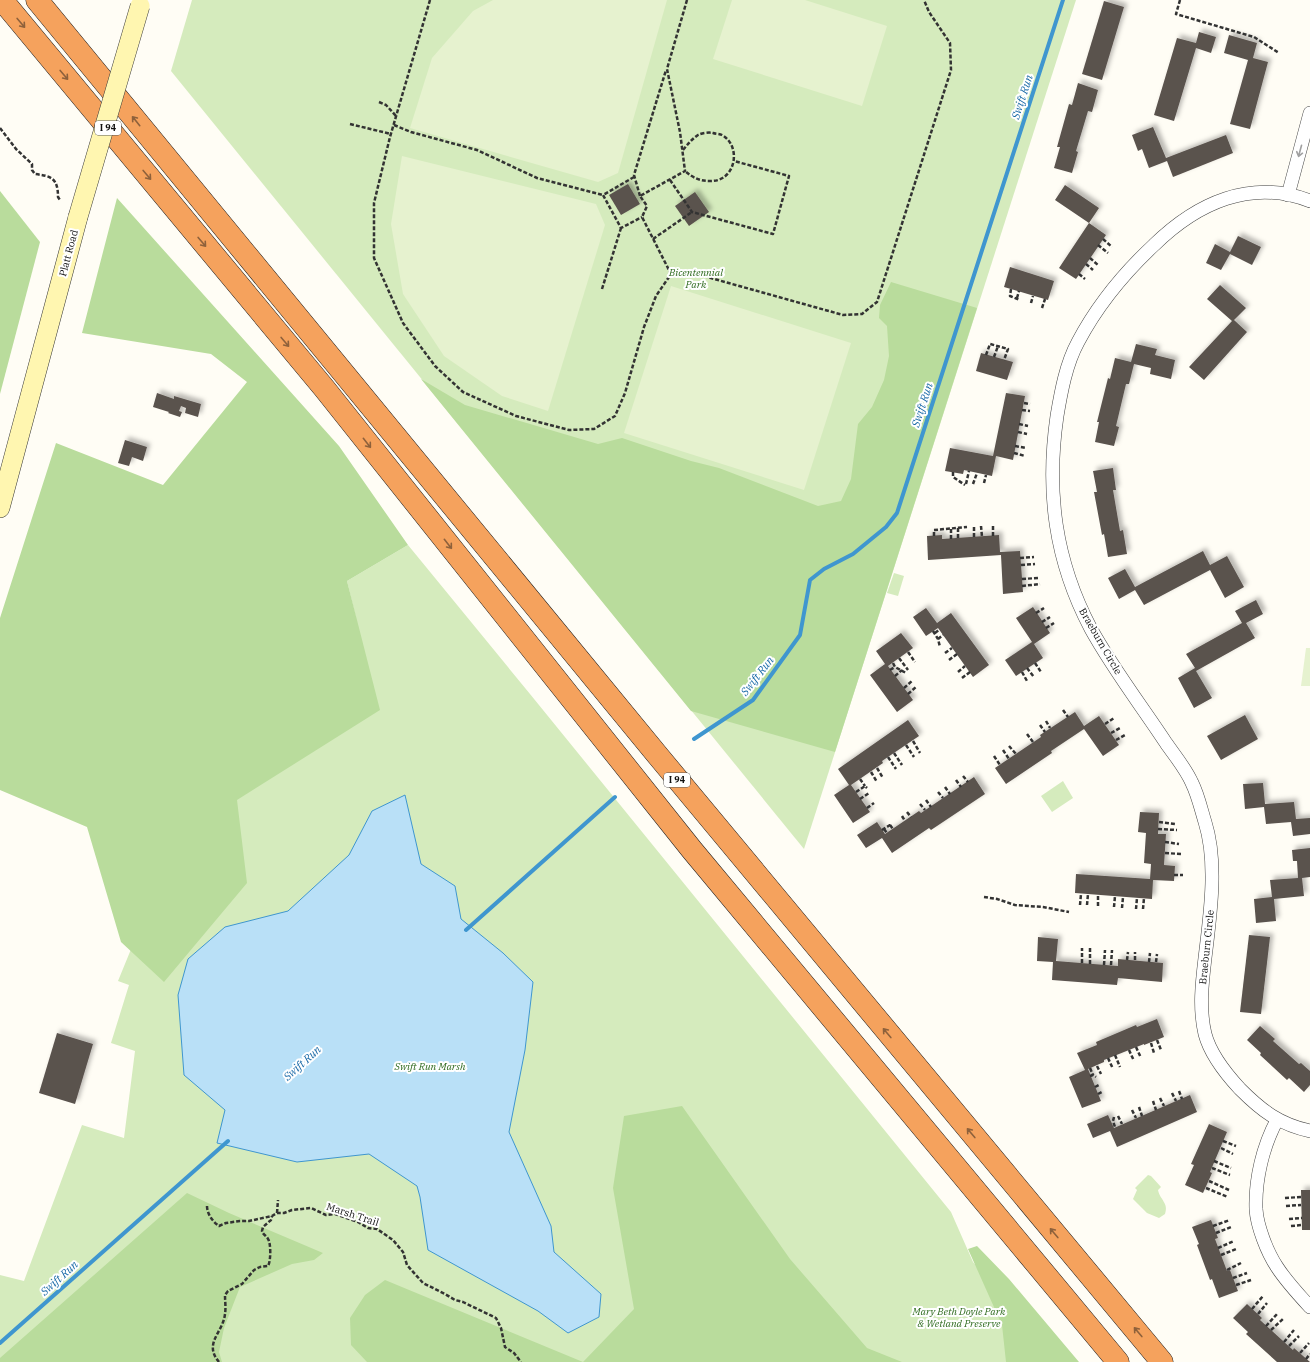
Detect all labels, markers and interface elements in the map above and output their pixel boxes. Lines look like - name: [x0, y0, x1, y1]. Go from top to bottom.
- one-way arrow: [16, 17, 25, 28]
- one-way arrow: [60, 70, 69, 80]
- water label: Swift Run: [1008, 72, 1036, 122]
- one-way arrow: [132, 115, 141, 126]
- road number: I 94: [95, 121, 121, 135]
- one-way arrow: [1296, 144, 1303, 157]
- one-way arrow: [143, 170, 152, 180]
- street label: Platt Road: [56, 228, 81, 278]
- one-way arrow: [198, 236, 207, 247]
- park label: Bicentennial Park: [668, 266, 723, 291]
- one-way arrow: [281, 336, 290, 347]
- water label: Swift Run: [908, 380, 936, 430]
- one-way arrow: [363, 437, 371, 448]
- one-way arrow: [444, 539, 452, 550]
- street label: Braeburn Circle: [1076, 606, 1125, 677]
- water label: Swift Run: [737, 653, 777, 699]
- road number: I 94: [664, 773, 690, 787]
- street label: Braeburn Circle: [1196, 909, 1217, 985]
- one-way arrow: [883, 1027, 892, 1038]
- water label: Swift Run: [280, 1042, 324, 1084]
- park label: Swift Run Marsh: [394, 1060, 466, 1073]
- one-way arrow: [966, 1127, 975, 1138]
- street label: Marsh Trail: [325, 1200, 381, 1229]
- one-way arrow: [1049, 1227, 1058, 1238]
- water label: Swift Run: [37, 1257, 81, 1299]
- park label: Mary Beth Doyle Park & Wetland Preserve: [912, 1305, 1006, 1330]
- one-way arrow: [1133, 1327, 1142, 1337]

